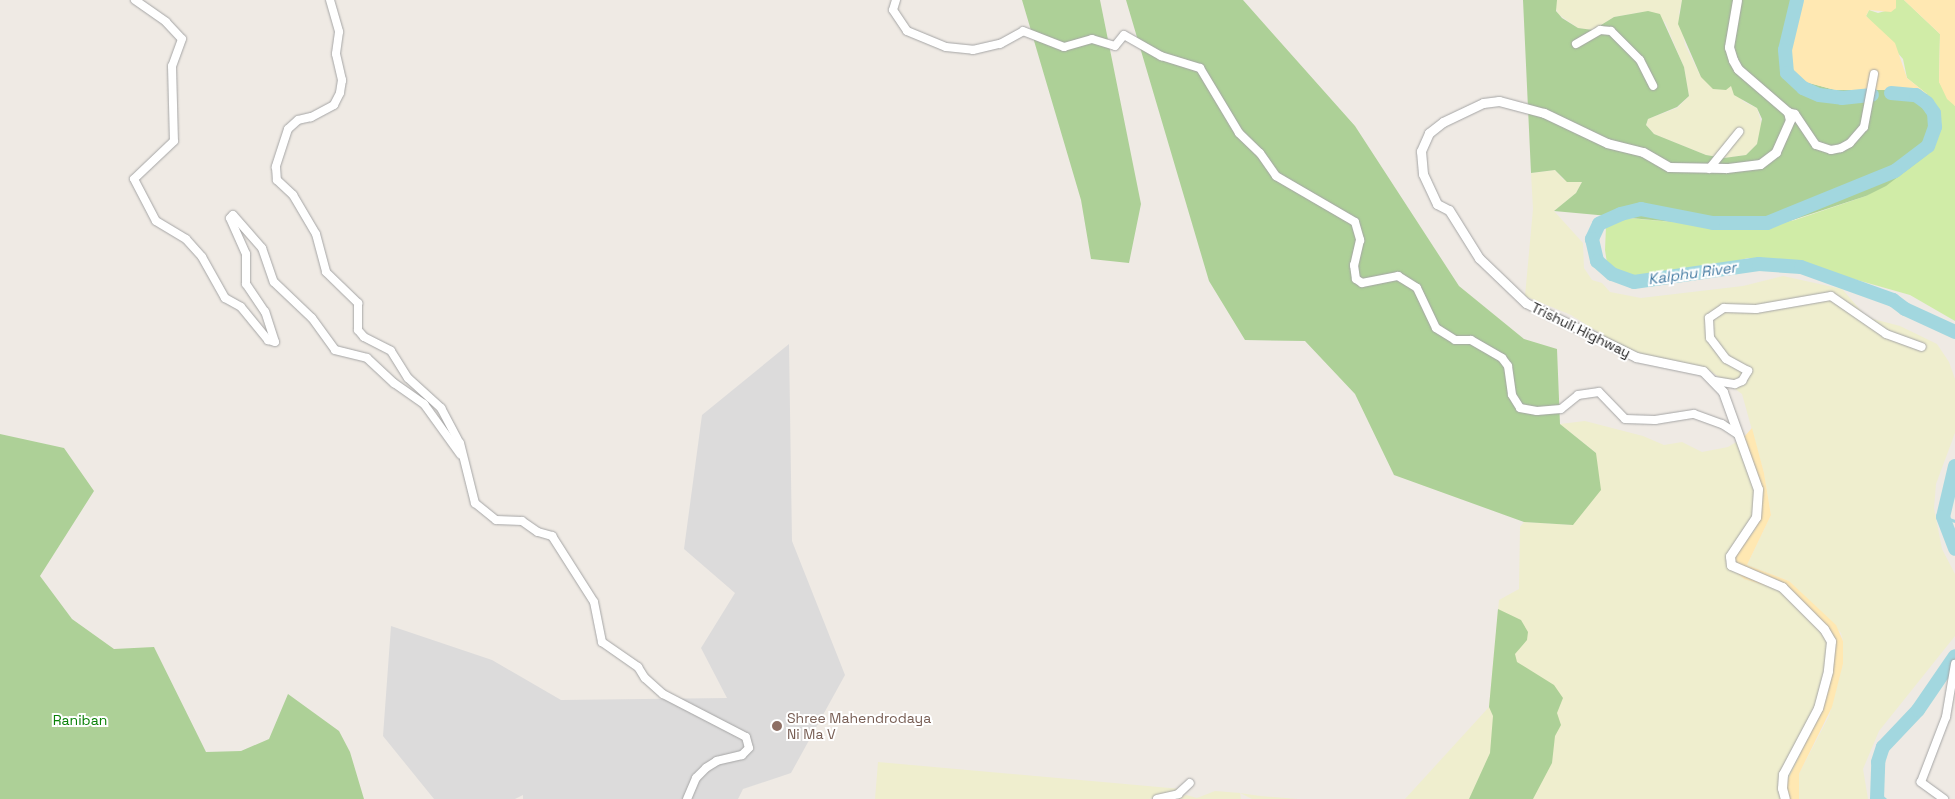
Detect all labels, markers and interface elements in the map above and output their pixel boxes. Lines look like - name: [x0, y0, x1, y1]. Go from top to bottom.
- water label: Kalphu River: [1647, 258, 1737, 288]
- street label: Trishuli Highway: [1529, 299, 1633, 361]
- place label: Shree Mahendrodaya Ni Ma V: [787, 710, 931, 742]
- park label: Raniban: [53, 712, 107, 728]
- marker: Shree Mahendrodaya Ni Ma V: [771, 720, 783, 732]

